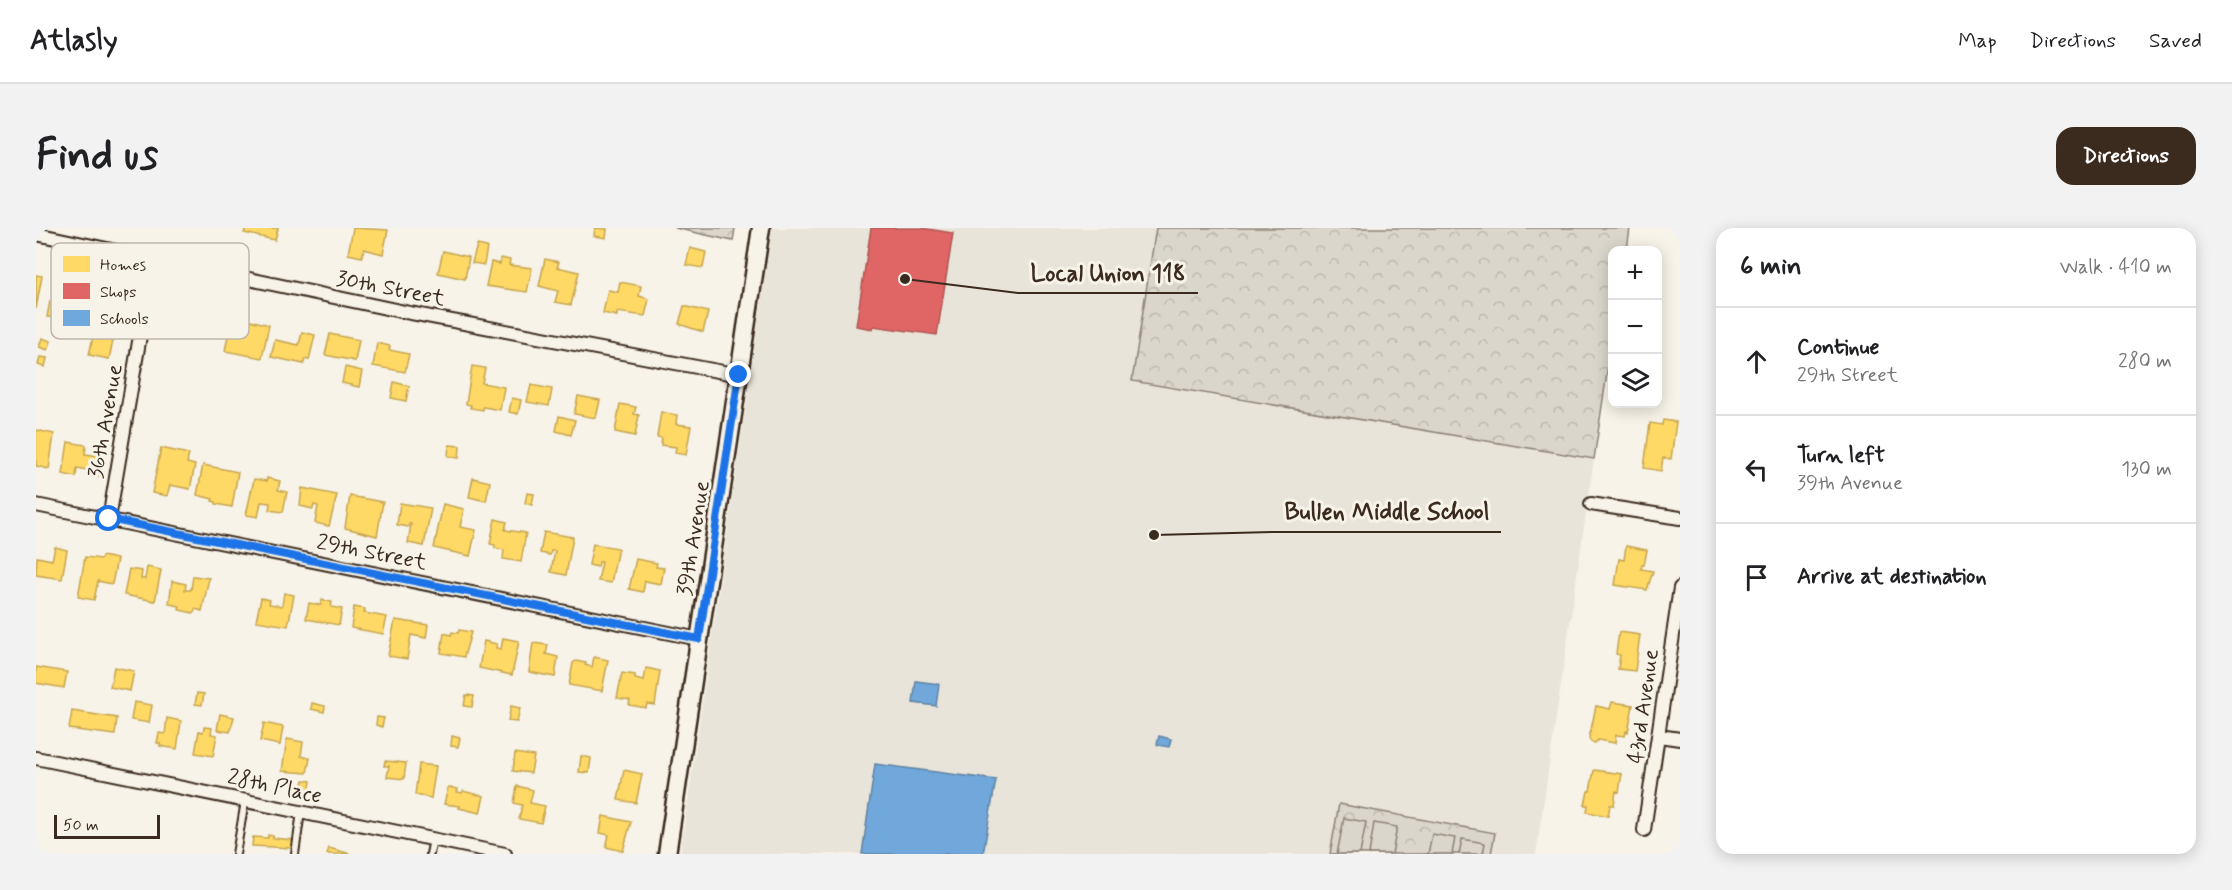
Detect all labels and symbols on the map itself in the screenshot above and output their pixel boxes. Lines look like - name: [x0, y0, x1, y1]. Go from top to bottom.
- legend: [51, 243, 249, 339]
- callout: Local Union 118: [1018, 251, 1198, 293]
- text: Homes: [100, 255, 146, 276]
- text: Local Union 118: [1030, 259, 1186, 290]
- street label: 30th Street: [334, 265, 447, 313]
- text: Shops: [100, 282, 137, 303]
- text: Schools: [100, 309, 149, 330]
- route end: [725, 361, 751, 387]
- street label: 36th Avenue: [82, 362, 130, 481]
- street label: 39th Avenue: [671, 478, 717, 598]
- callout: Bullen Middle School: [1273, 490, 1501, 532]
- text: Bullen Middle School: [1284, 497, 1490, 528]
- route start: [95, 505, 121, 531]
- street label: 29th Street: [314, 529, 429, 577]
- street label: 43rd Avenue: [1622, 647, 1666, 765]
- street label: 28th Place: [225, 763, 324, 811]
- scale bar: [54, 812, 160, 840]

